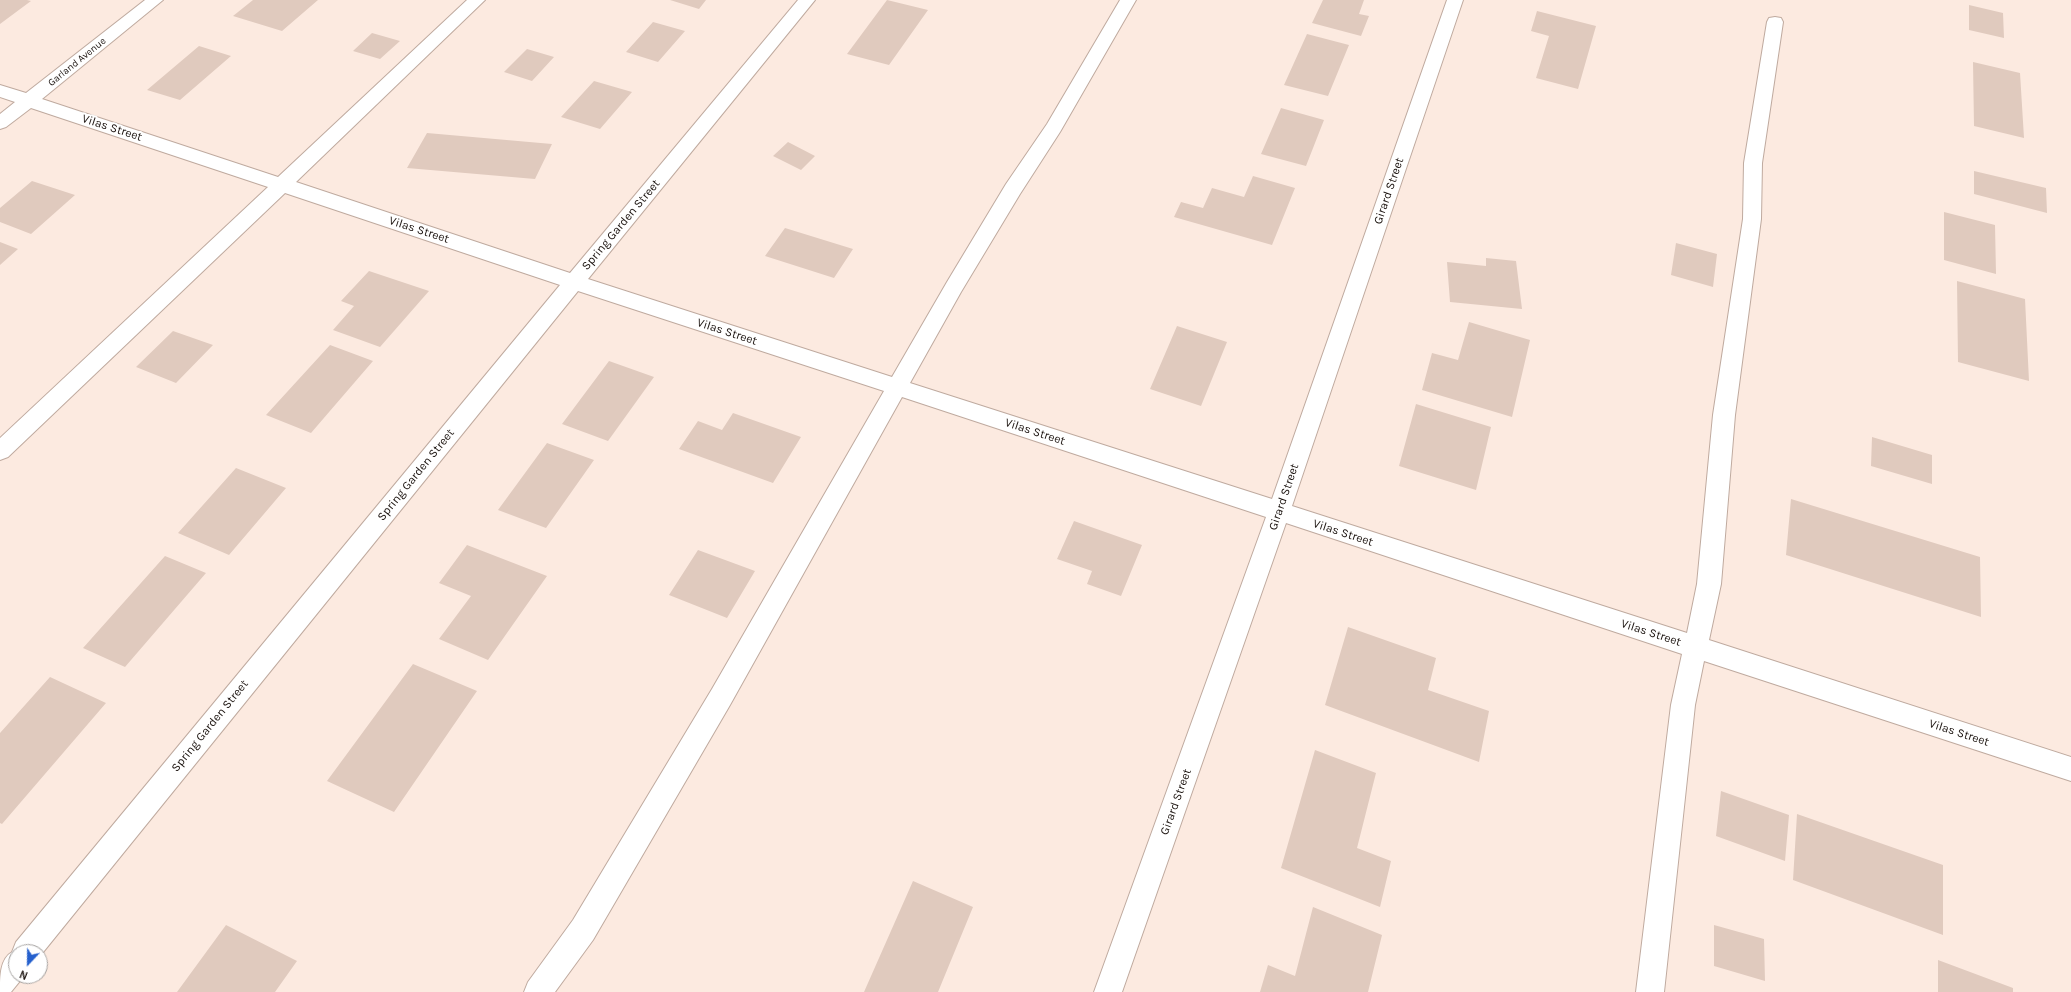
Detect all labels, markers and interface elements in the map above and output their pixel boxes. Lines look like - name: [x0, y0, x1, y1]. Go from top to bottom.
- street label: Garland Avenue: [46, 35, 108, 89]
- street label: Vilas Street: [80, 112, 144, 144]
- street label: Girard Street: [1371, 156, 1407, 226]
- street label: Spring Garden Street: [579, 177, 663, 273]
- street label: Vilas Street: [387, 214, 451, 246]
- street label: Vilas Street: [695, 316, 759, 348]
- street label: Vilas Street: [1003, 416, 1067, 448]
- street label: Spring Garden Street: [375, 426, 457, 524]
- street label: Girard Street: [1266, 462, 1302, 532]
- street label: Vilas Street: [1311, 517, 1375, 549]
- street label: Vilas Street: [1619, 617, 1683, 649]
- street label: Spring Garden Street: [169, 677, 251, 775]
- street label: Vilas Street: [1927, 717, 1991, 749]
- street label: Girard Street: [1157, 767, 1195, 837]
- north arrow: [8, 944, 48, 984]
- text: N: [18, 967, 30, 982]

